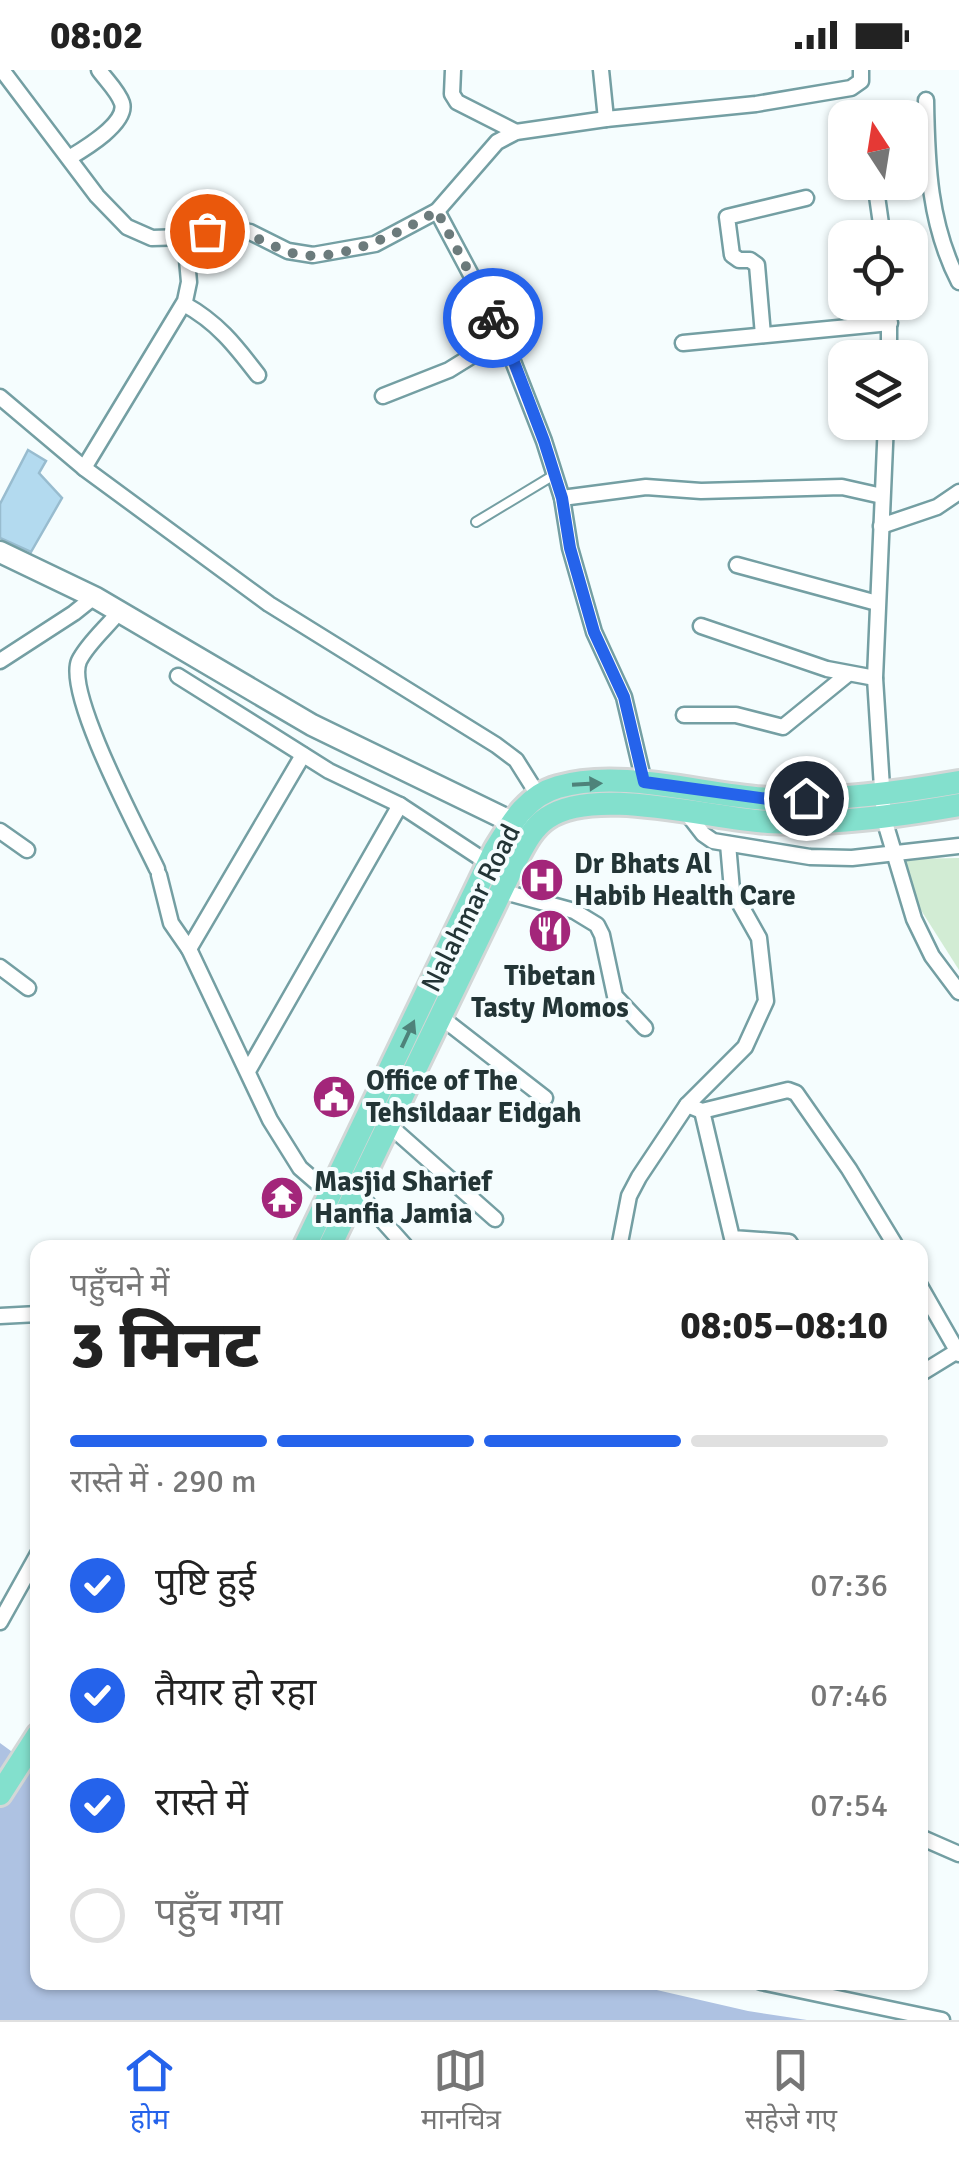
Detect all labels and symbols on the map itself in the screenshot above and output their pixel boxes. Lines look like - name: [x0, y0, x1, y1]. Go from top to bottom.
- north arrow: [828, 100, 928, 200]
- pin: [165, 189, 250, 274]
- courier: [443, 268, 543, 368]
- pin: [764, 756, 849, 841]
- one-way arrow: [572, 776, 604, 792]
- street label: Nalahmar Road: [414, 818, 528, 998]
- place label: Dr Bhats Al Habib Health Care: [574, 847, 796, 913]
- hospital icon: Dr Bhats Al Habib Health Care: [519, 857, 565, 903]
- restaurant icon: Tibetan Tasty Momos: [527, 908, 573, 954]
- place label: Tibetan Tasty Momos: [471, 959, 629, 1025]
- one-way arrow: [400, 1019, 417, 1048]
- place label: Office of The Tehsildaar Eidgah: [366, 1064, 582, 1130]
- public building icon: Office of The Tehsildaar Eidgah: [311, 1074, 357, 1120]
- place label: Masjid Sharief Hanfia Jamia: [314, 1165, 493, 1231]
- temple icon: Masjid Sharief Hanfia Jamia: [259, 1175, 305, 1221]

